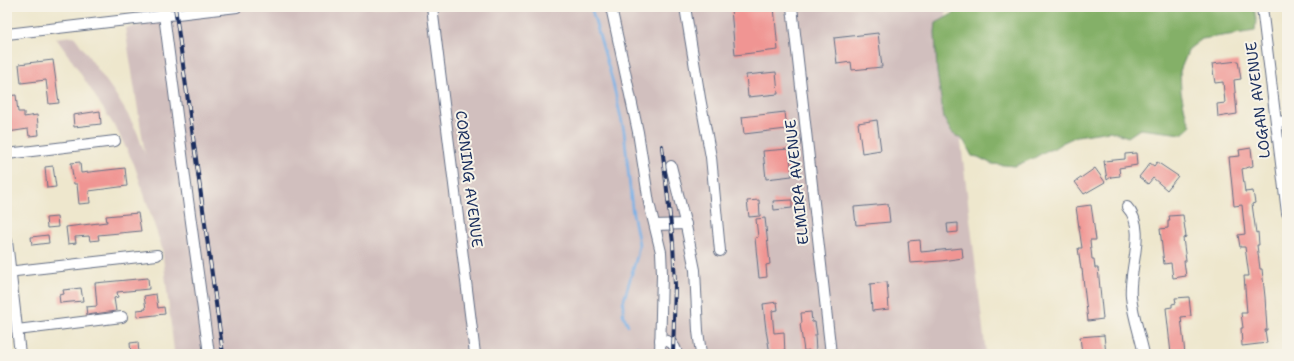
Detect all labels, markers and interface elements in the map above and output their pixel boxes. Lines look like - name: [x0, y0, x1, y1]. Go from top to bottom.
- street label: LOGAN AVENUE: [1241, 40, 1275, 160]
- street label: CORNING AVENUE: [451, 109, 487, 249]
- street label: ELMIRA AVENUE: [780, 118, 814, 246]

